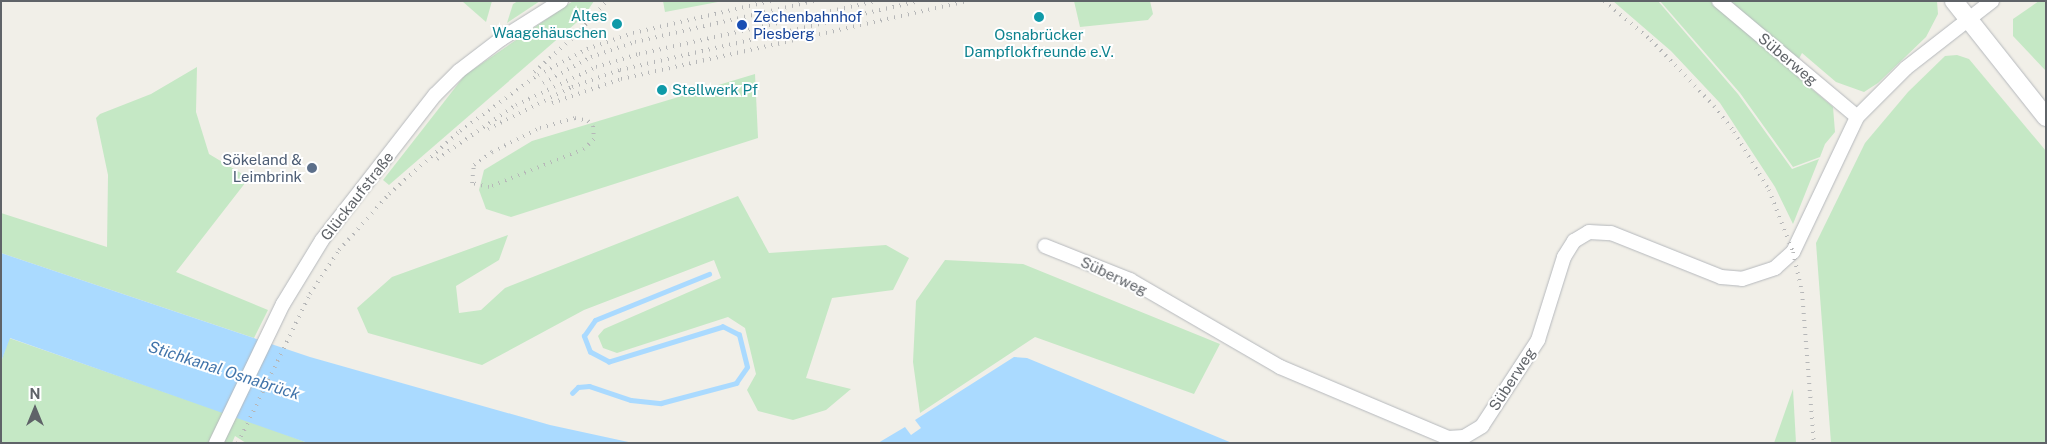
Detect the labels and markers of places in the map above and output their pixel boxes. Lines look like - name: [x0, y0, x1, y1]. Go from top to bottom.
- place label: Altes Waagehäuschen: [492, 6, 607, 41]
- place label: Zechenbahnhof Piesberg: [753, 7, 862, 42]
- marker: Osnabrücker Dampflokfreunde e.V.: [1033, 11, 1045, 23]
- marker: Altes Waagehäuschen: [611, 18, 623, 30]
- marker: Zechenbahnhof Piesberg: [735, 18, 749, 32]
- place label: Osnabrücker Dampflokfreunde e.V.: [964, 25, 1114, 60]
- place label: Stellwerk Pf: [672, 81, 758, 99]
- marker: Stellwerk Pf: [656, 84, 668, 96]
- place label: Sökeland & Leimbrink: [222, 150, 302, 185]
- marker: Sökeland & Leimbrink: [306, 162, 318, 174]

